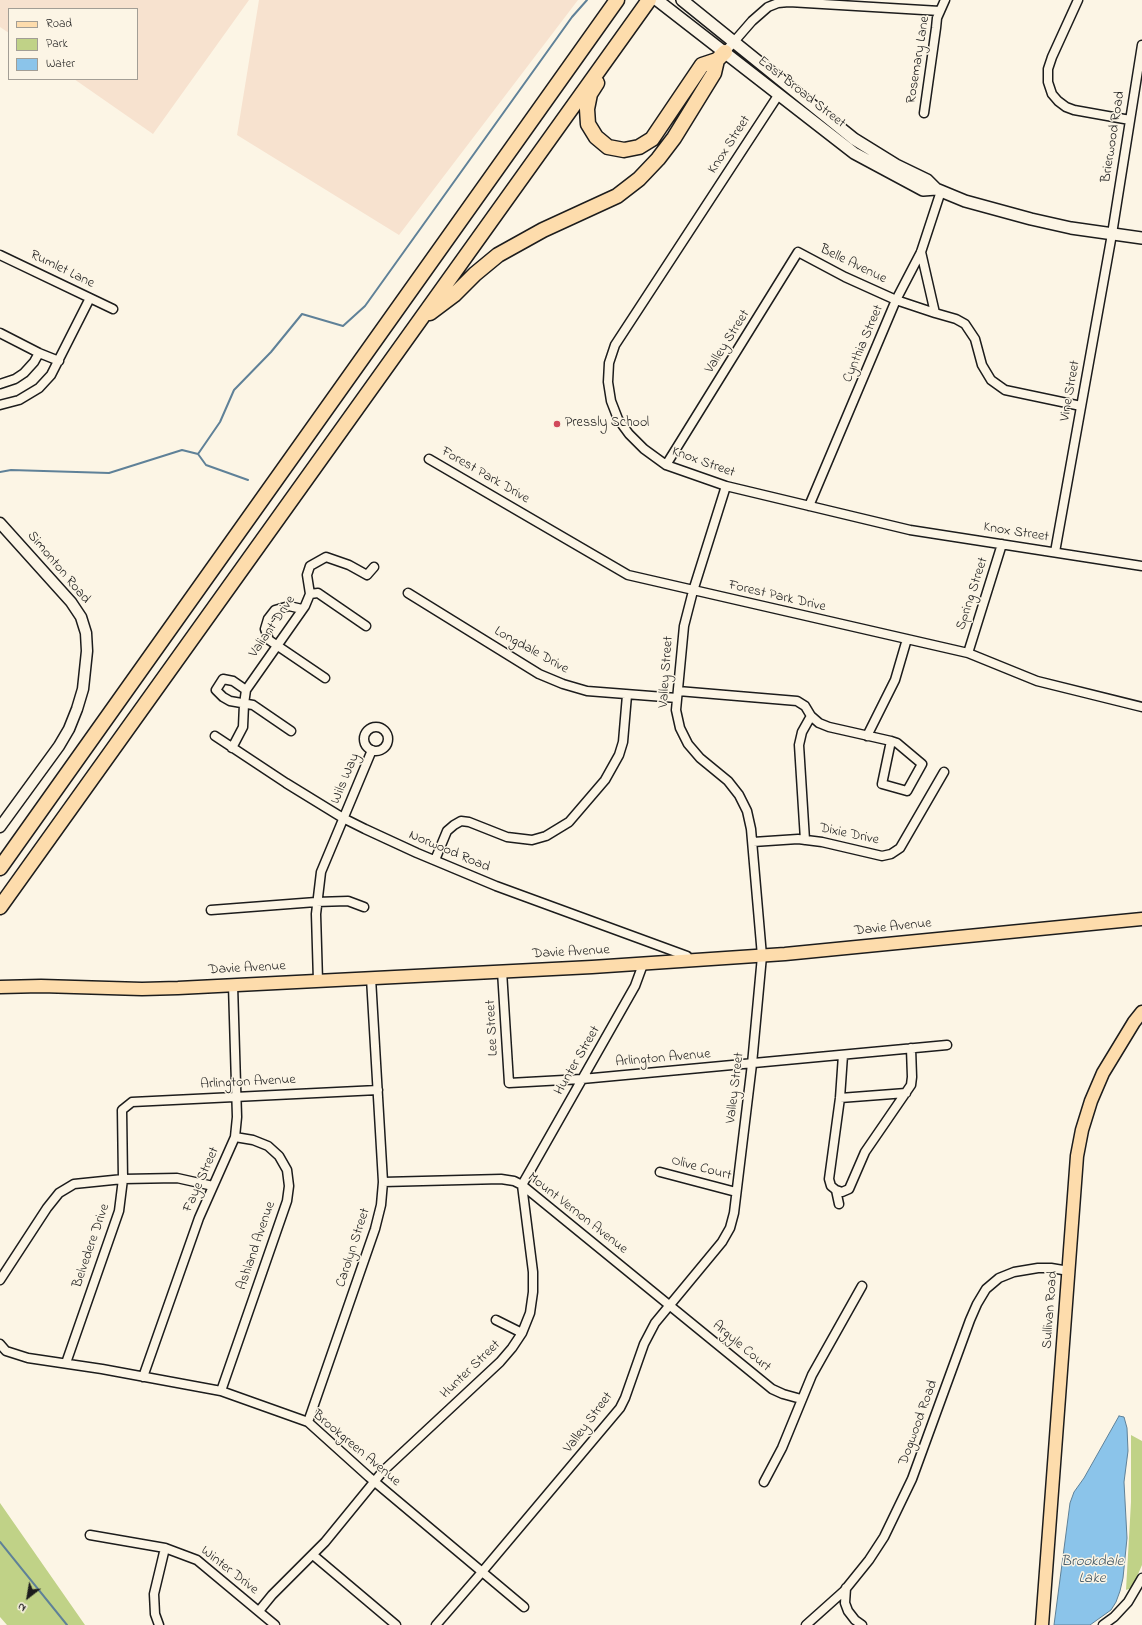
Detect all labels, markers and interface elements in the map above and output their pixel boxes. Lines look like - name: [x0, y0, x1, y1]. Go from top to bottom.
- legend: [8, 8, 138, 80]
- text: Road: [46, 15, 72, 33]
- street label: Rosemary Lane: [904, 15, 934, 105]
- text: Park: [46, 35, 68, 53]
- street label: East Broad Street: [754, 54, 848, 132]
- text: Water: [46, 55, 75, 73]
- street label: Brierwood Road: [1098, 90, 1130, 184]
- street label: Knox Street: [705, 113, 755, 177]
- street label: Belle Avenue: [817, 242, 889, 288]
- street label: Rumlet Lane: [27, 247, 97, 293]
- street label: Cynthia Street: [840, 303, 888, 385]
- street label: Valley Street: [702, 307, 754, 377]
- street label: Vine Street: [1057, 359, 1085, 423]
- place label: Pressly School: [565, 416, 649, 432]
- marker: Pressly School: [552, 419, 562, 429]
- street label: Forest Park Drive: [438, 444, 532, 508]
- street label: Knox Street: [669, 444, 737, 482]
- street label: Knox Street: [982, 520, 1050, 546]
- street label: Simonton Road: [23, 528, 93, 608]
- street label: Spring Street: [953, 556, 993, 632]
- street label: Forest Park Drive: [727, 578, 827, 616]
- street label: Valiant Drive: [246, 593, 300, 661]
- street label: Longdale Drive: [491, 624, 571, 678]
- street label: Valley Street: [656, 636, 678, 708]
- street label: Wils Way: [328, 751, 364, 807]
- street label: Dixie Drive: [818, 820, 880, 850]
- street label: Norwood Road: [406, 827, 492, 877]
- street label: Davie Avenue: [854, 916, 932, 940]
- street label: Davie Avenue: [532, 943, 610, 963]
- street label: Davie Avenue: [208, 959, 286, 979]
- street label: Lee Street: [483, 999, 503, 1057]
- street label: Hunter Street: [551, 1023, 605, 1099]
- street label: Arlington Avenue: [615, 1046, 711, 1072]
- street label: Valley Street: [723, 1051, 749, 1125]
- street label: Arlington Avenue: [200, 1072, 296, 1094]
- street label: Faye Street: [180, 1145, 224, 1215]
- street label: Olive Court: [669, 1153, 733, 1185]
- street label: Mount Vernon Avenue: [524, 1170, 630, 1258]
- street label: Ashland Avenue: [234, 1200, 280, 1292]
- street label: Belvedere Drive: [70, 1202, 114, 1290]
- street label: Carolyn Street: [333, 1206, 375, 1290]
- street label: Sullivan Road: [1040, 1271, 1062, 1349]
- street label: Argyle Court: [708, 1318, 774, 1376]
- street label: Hunter Street: [437, 1337, 505, 1403]
- street label: Dogwood Road: [896, 1378, 942, 1468]
- street label: Valley Street: [561, 1389, 617, 1457]
- street label: Brookgreen Avenue: [309, 1407, 403, 1491]
- street label: Winter Drive: [197, 1543, 261, 1599]
- water label: Brookdale Lake: [1061, 1554, 1123, 1589]
- north arrow: [8, 1577, 48, 1617]
- text: N: [15, 1599, 29, 1616]

